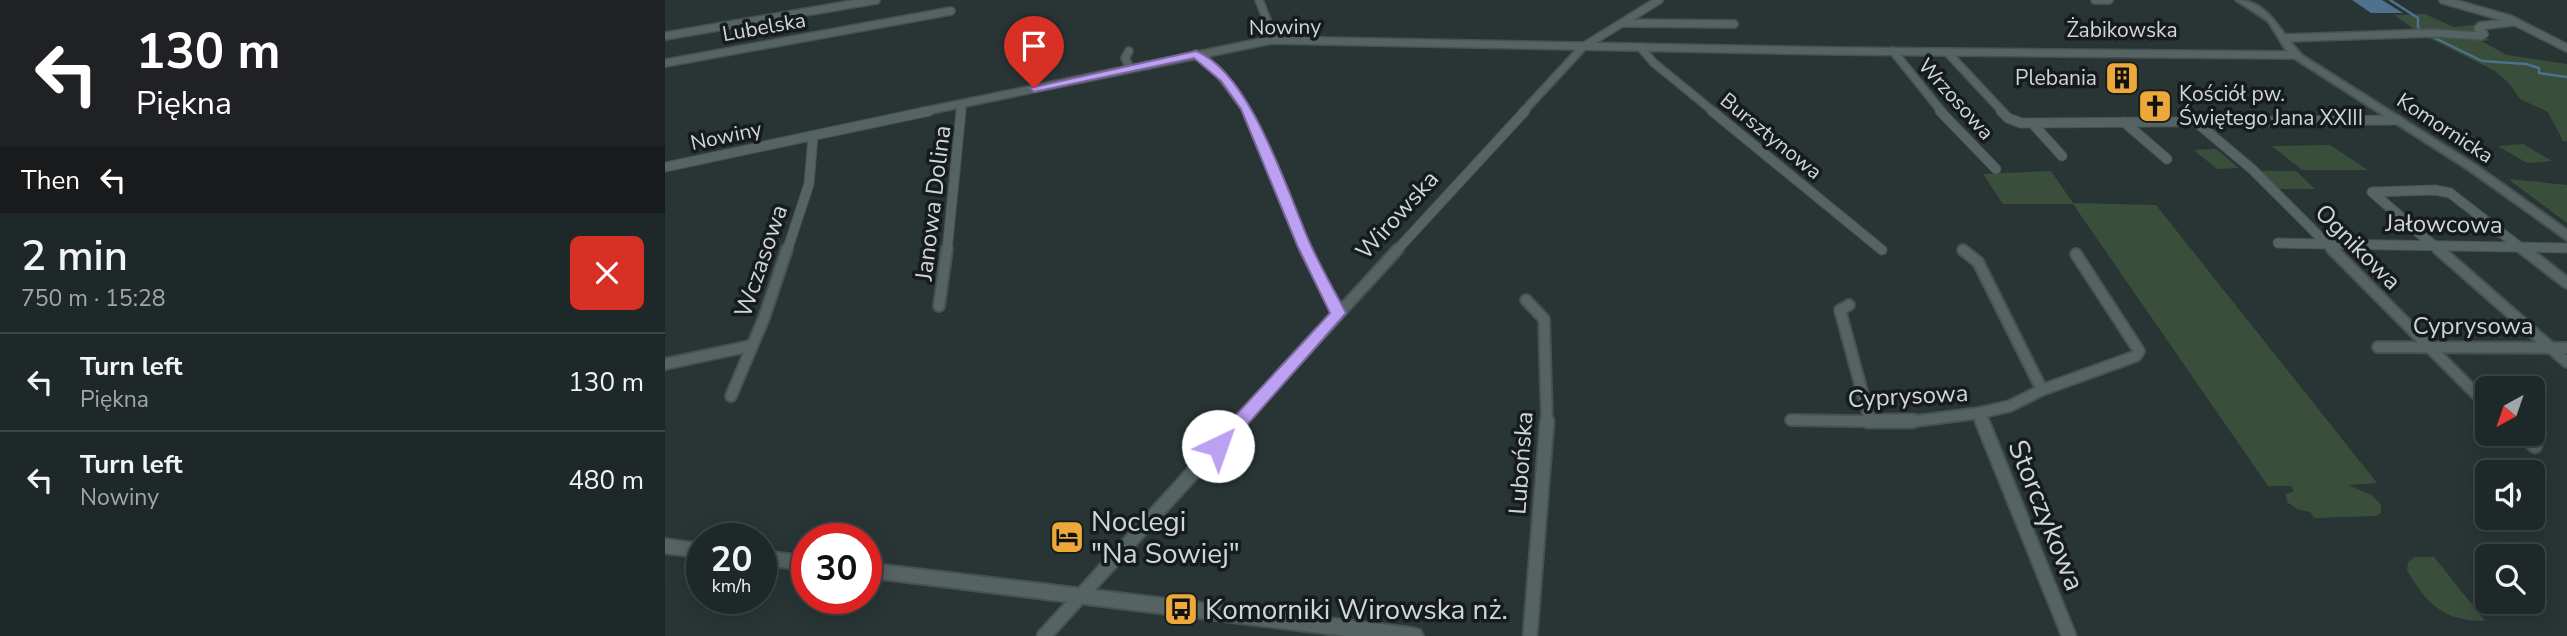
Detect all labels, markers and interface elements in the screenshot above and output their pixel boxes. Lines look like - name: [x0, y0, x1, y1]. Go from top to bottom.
- street label: Lubelska: [720, 6, 808, 48]
- street label: Nowiny: [1249, 12, 1322, 42]
- pin: [1004, 16, 1064, 88]
- street label: Żabikowska: [2066, 16, 2178, 44]
- text: 130 m: [136, 18, 280, 85]
- icon: arrive: [1015, 27, 1053, 65]
- icon: left: [21, 28, 112, 119]
- street label: Wrzosowa: [1912, 52, 2000, 146]
- building icon: Plebania: [2103, 59, 2141, 97]
- place label: Plebania: [2015, 64, 2097, 92]
- place label: Kościół pw. Świętego Jana XXIII: [2179, 80, 2363, 132]
- text: Piękna: [136, 82, 232, 125]
- street label: Bursztynowa: [1714, 86, 1828, 186]
- street label: Komornicka: [2391, 86, 2499, 170]
- church icon: Kościół pw. Świętego Jana XXIII: [2136, 87, 2174, 125]
- street label: Nowiny: [688, 115, 764, 157]
- street label: Janowa Dolina: [907, 123, 958, 284]
- icon: left: [94, 161, 132, 199]
- text: Then: [21, 163, 80, 198]
- street label: Wirowska: [1348, 164, 1446, 266]
- street label: Ognikowa: [2308, 197, 2408, 297]
- street label: Wczasowa: [727, 200, 795, 322]
- street label: Jałowcowa: [2384, 207, 2503, 241]
- text: 2 min: [21, 228, 128, 285]
- button: close: [570, 236, 644, 310]
- text: 750 m · 15:28: [21, 283, 166, 314]
- street label: Cyprysowa: [2413, 310, 2533, 342]
- text: Turn left: [80, 349, 183, 384]
- icon: left: [21, 363, 59, 401]
- text: 130 m: [568, 365, 644, 400]
- north arrow: [2475, 376, 2545, 446]
- map controls: [2475, 376, 2545, 614]
- street label: Cyprysowa: [1847, 377, 1969, 415]
- text: Piękna: [80, 384, 149, 415]
- position arrow: [1181, 409, 1255, 483]
- street label: Lubońska: [1501, 410, 1541, 516]
- street label: Storczykowa: [1999, 434, 2094, 596]
- text: Turn left: [80, 447, 183, 482]
- button: sound: [2475, 460, 2545, 530]
- icon: left: [21, 461, 59, 499]
- text: 480 m: [568, 463, 644, 498]
- text: Nowiny: [80, 482, 159, 513]
- place label: Noclegi "Na Sowiej": [1091, 503, 1240, 573]
- hotel icon: Noclegi "Na Sowiej": [1048, 518, 1086, 556]
- speed limit sign: 30: [791, 523, 882, 614]
- text: 20: [710, 536, 753, 583]
- button: search: [2475, 544, 2545, 614]
- text: km/h: [712, 574, 751, 598]
- bus stop icon: Komorniki Wirowska nż.: [1162, 590, 1200, 628]
- place label: Komorniki Wirowska nż.: [1205, 591, 1508, 629]

